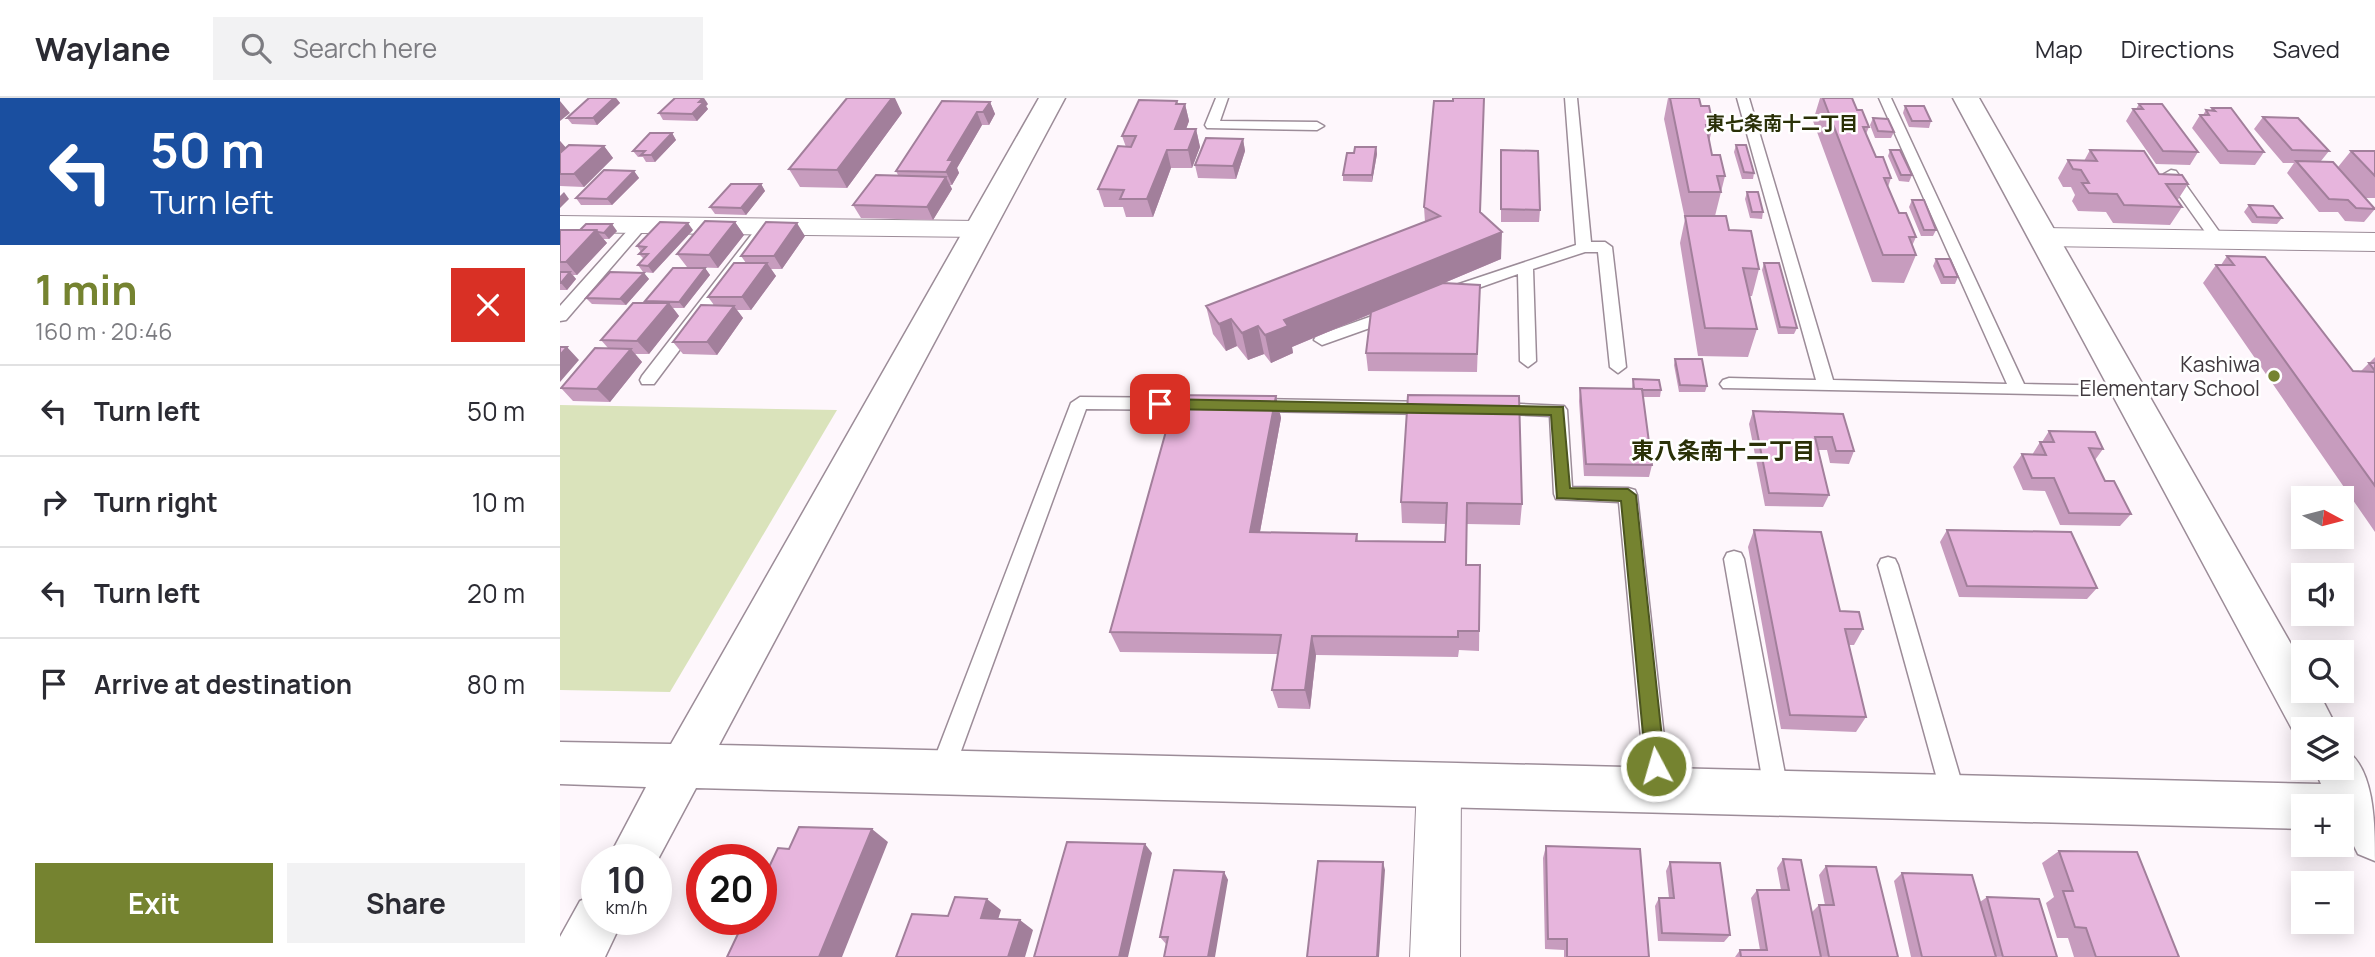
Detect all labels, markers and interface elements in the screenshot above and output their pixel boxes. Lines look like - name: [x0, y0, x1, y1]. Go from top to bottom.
- search box: [213, 17, 703, 80]
- text: Waylane: [35, 26, 171, 71]
- icon: search: [237, 29, 275, 67]
- text: Search here: [293, 30, 437, 66]
- text: Map: [2035, 32, 2083, 65]
- text: Directions: [2121, 32, 2234, 65]
- text: Saved: [2272, 32, 2340, 65]
- district label: 東七条南十二丁目: [1706, 110, 1858, 136]
- text: 50 m: [150, 116, 265, 183]
- icon: left: [35, 126, 126, 217]
- text: Turn left: [150, 180, 274, 224]
- text: 1 min: [35, 260, 138, 318]
- button: close: [451, 268, 525, 342]
- text: 160 m · 20:46: [35, 315, 173, 347]
- place label: Kashiwa Elementary School: [2079, 350, 2260, 402]
- marker: Kashiwa Elementary School: [2266, 368, 2282, 384]
- pin: [1130, 374, 1190, 434]
- icon: arrive: [1141, 385, 1179, 423]
- icon: left: [35, 392, 73, 430]
- text: Turn left: [94, 393, 201, 429]
- text: 50 m: [467, 393, 525, 429]
- district label: 東八条南十二丁目: [1631, 434, 1815, 466]
- icon: right: [35, 483, 73, 521]
- text: Turn right: [94, 484, 218, 520]
- text: 10 m: [472, 484, 525, 520]
- north arrow: [2291, 486, 2354, 550]
- map controls: [2291, 486, 2354, 934]
- button: sound: [2291, 563, 2354, 626]
- icon: left: [35, 574, 73, 612]
- text: Turn left: [94, 575, 201, 611]
- text: 20 m: [467, 575, 525, 611]
- button: search: [2291, 640, 2354, 703]
- icon: arrive: [35, 665, 73, 703]
- text: Arrive at destination: [94, 666, 352, 702]
- text: 80 m: [467, 666, 525, 702]
- button: layers: [2291, 717, 2354, 780]
- position arrow: [1619, 729, 1693, 803]
- button: +: [2291, 794, 2354, 857]
- speed limit sign: 20: [686, 844, 777, 935]
- text: 10: [607, 856, 646, 904]
- button: Exit: [35, 863, 273, 943]
- button: Share: [287, 863, 525, 943]
- button: −: [2291, 871, 2354, 934]
- text: km/h: [606, 895, 647, 919]

